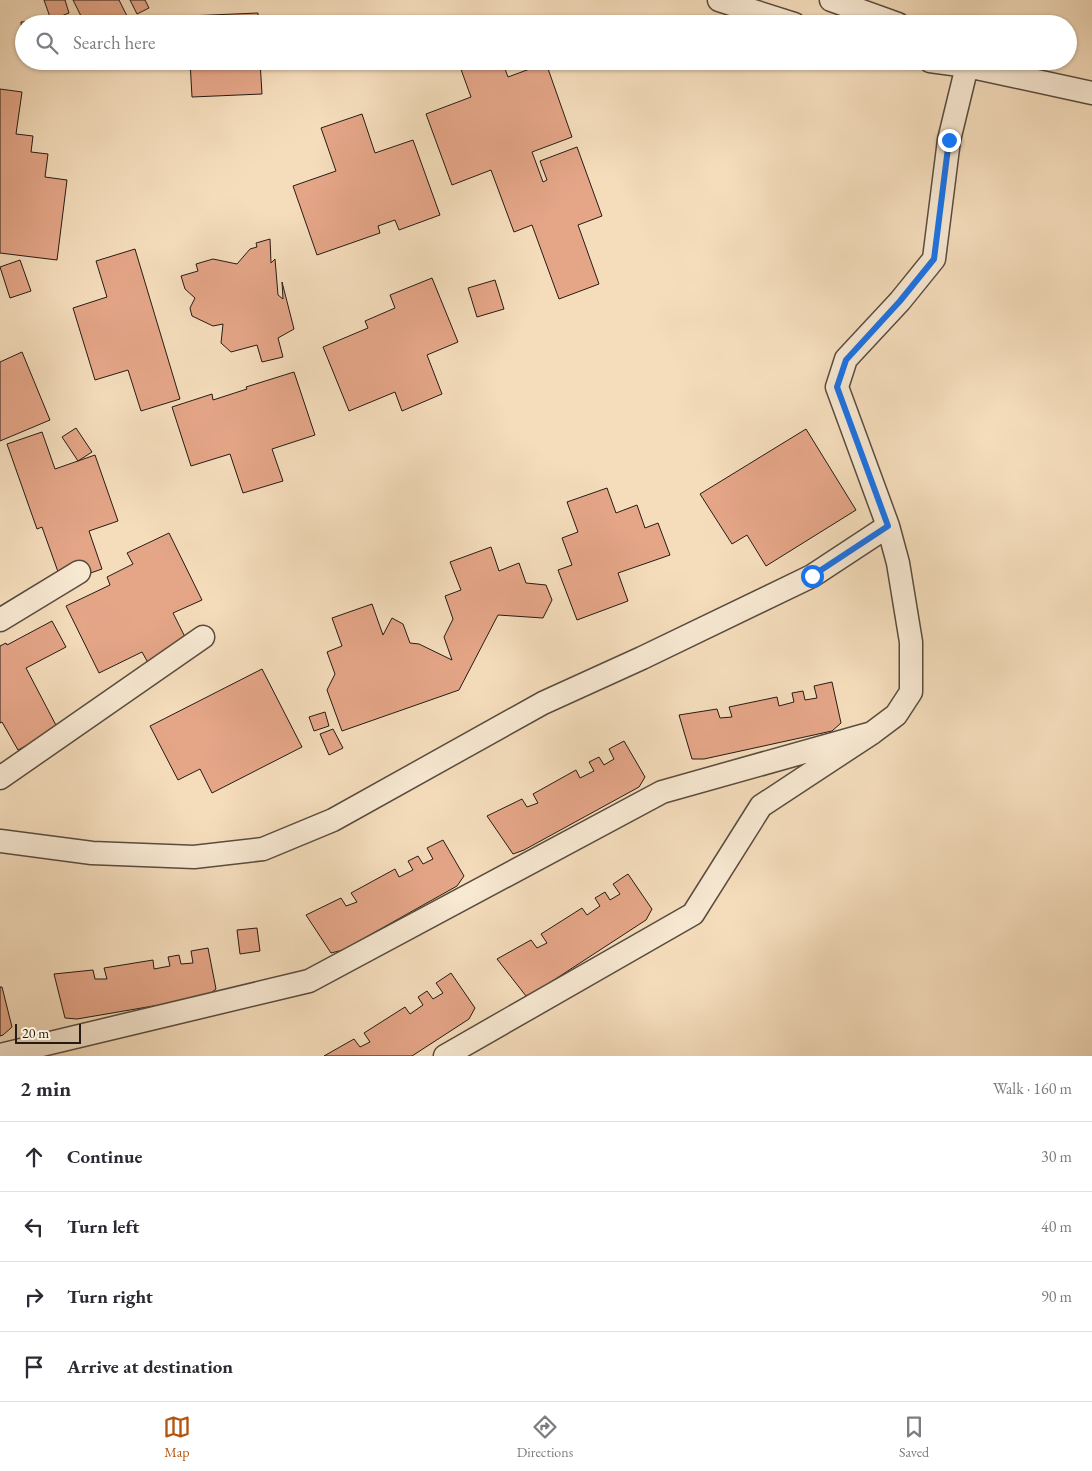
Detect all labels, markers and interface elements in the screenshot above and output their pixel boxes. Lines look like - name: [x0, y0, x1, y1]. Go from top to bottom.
- search box: [15, 15, 1077, 70]
- icon: search: [33, 29, 61, 57]
- text: Search here: [73, 30, 155, 55]
- route end: [938, 129, 961, 152]
- route start: [801, 565, 824, 588]
- scale bar: [15, 1021, 81, 1044]
- text: 20 m: [22, 1024, 49, 1042]
- text: 2 min: [20, 1075, 71, 1102]
- text: Walk · 160 m: [993, 1078, 1072, 1099]
- icon: ahead: [20, 1143, 48, 1171]
- text: Continue: [67, 1144, 142, 1169]
- text: 30 m: [1041, 1146, 1072, 1167]
- icon: left: [20, 1213, 48, 1241]
- text: Turn left: [67, 1214, 139, 1239]
- text: 40 m: [1041, 1216, 1072, 1237]
- icon: right: [20, 1283, 48, 1311]
- text: Turn right: [67, 1284, 153, 1309]
- text: 90 m: [1041, 1286, 1072, 1307]
- icon: arrive: [20, 1353, 48, 1381]
- text: Arrive at destination: [67, 1354, 233, 1379]
- tab: Map: [163, 1413, 191, 1461]
- tab: Directions: [517, 1413, 573, 1461]
- tab: Saved: [899, 1413, 929, 1461]

